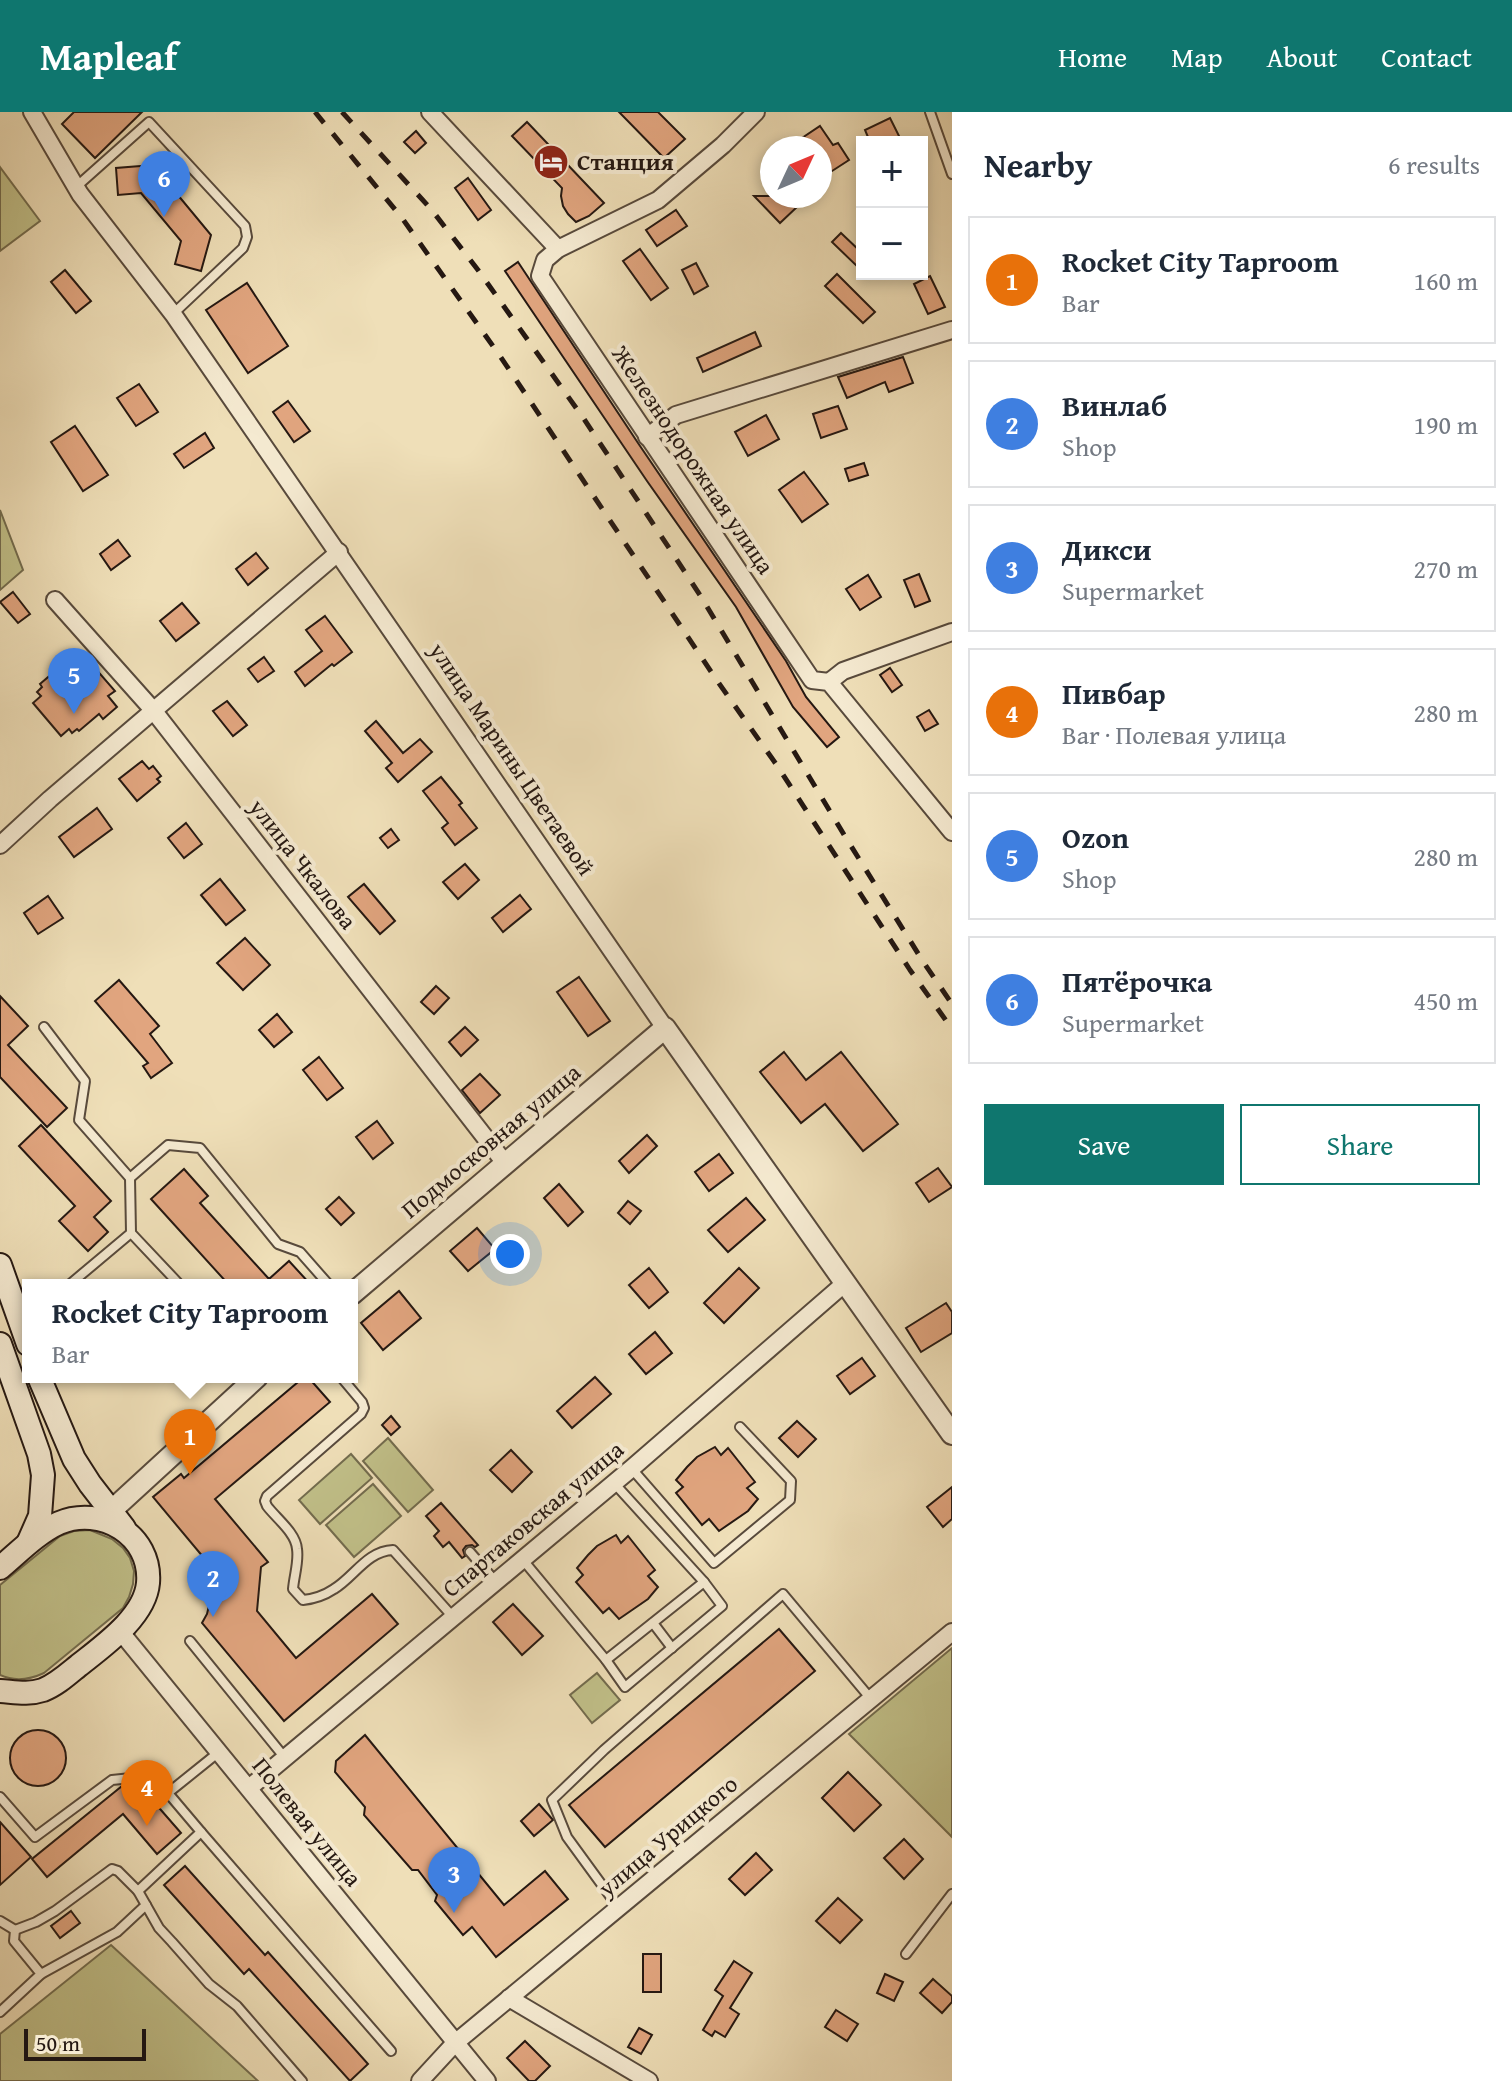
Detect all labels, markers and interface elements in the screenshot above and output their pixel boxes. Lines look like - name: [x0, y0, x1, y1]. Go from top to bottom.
- text: Mapleaf: [40, 28, 177, 84]
- text: Home: [1058, 36, 1127, 77]
- text: Map: [1171, 36, 1223, 77]
- text: About: [1267, 36, 1337, 77]
- text: Contact: [1381, 36, 1472, 77]
- north arrow: [760, 136, 832, 208]
- map controls: [856, 136, 928, 280]
- button: +: [856, 136, 928, 208]
- text: Nearby: [984, 140, 1093, 189]
- hotel icon: Станция: [532, 143, 570, 181]
- place label: Станция: [577, 144, 674, 179]
- text: 6 results: [1388, 145, 1480, 184]
- pin: 6: [138, 151, 190, 217]
- button: −: [856, 208, 928, 280]
- text: Rocket City Taproom: [1062, 239, 1339, 283]
- text: 1: [1005, 261, 1019, 300]
- text: 160 m: [1413, 261, 1478, 300]
- text: Bar: [1062, 283, 1100, 322]
- street label: Железнодорожная улица: [603, 337, 784, 582]
- text: Винлаб: [1062, 383, 1167, 427]
- text: 2: [1005, 405, 1019, 444]
- text: 190 m: [1413, 405, 1478, 444]
- text: Shop: [1062, 427, 1117, 466]
- text: Дикси: [1062, 527, 1152, 571]
- text: 3: [1005, 549, 1019, 588]
- text: 270 m: [1413, 549, 1478, 588]
- text: Supermarket: [1062, 571, 1204, 610]
- street label: улица Марины Цветаевой: [421, 634, 604, 882]
- pin: 5: [48, 648, 100, 714]
- text: Пивбар: [1062, 671, 1166, 715]
- text: 4: [1005, 693, 1019, 732]
- text: 280 m: [1413, 693, 1478, 732]
- text: Bar · Полевая улица: [1062, 715, 1286, 754]
- street label: улица Чкалова: [241, 790, 366, 937]
- text: Ozon: [1062, 815, 1129, 859]
- text: 5: [1005, 837, 1019, 876]
- text: 280 m: [1413, 837, 1478, 876]
- text: Shop: [1062, 859, 1117, 898]
- text: Пятёрочка: [1062, 959, 1212, 1003]
- text: 6: [1005, 981, 1019, 1020]
- text: 450 m: [1413, 981, 1478, 1020]
- text: Supermarket: [1062, 1003, 1204, 1042]
- street label: Подмосковная улица: [393, 1055, 588, 1226]
- button: Save: [984, 1104, 1224, 1185]
- button: Share: [1240, 1104, 1480, 1185]
- your location: [490, 1234, 530, 1274]
- popup: [22, 1279, 358, 1383]
- text: Rocket City Taproom: [52, 1290, 328, 1334]
- text: Bar: [52, 1334, 89, 1373]
- pin: 1: [164, 1409, 216, 1475]
- street label: Спартаковская улица: [434, 1432, 631, 1605]
- pin: 2: [187, 1551, 239, 1617]
- street label: Полевая улица: [244, 1749, 371, 1894]
- pin: 4: [121, 1760, 173, 1826]
- street label: улица Урицкого: [589, 1767, 745, 1905]
- pin: 3: [428, 1847, 480, 1913]
- scale bar: [24, 2025, 146, 2061]
- text: 50 m: [36, 2027, 80, 2059]

